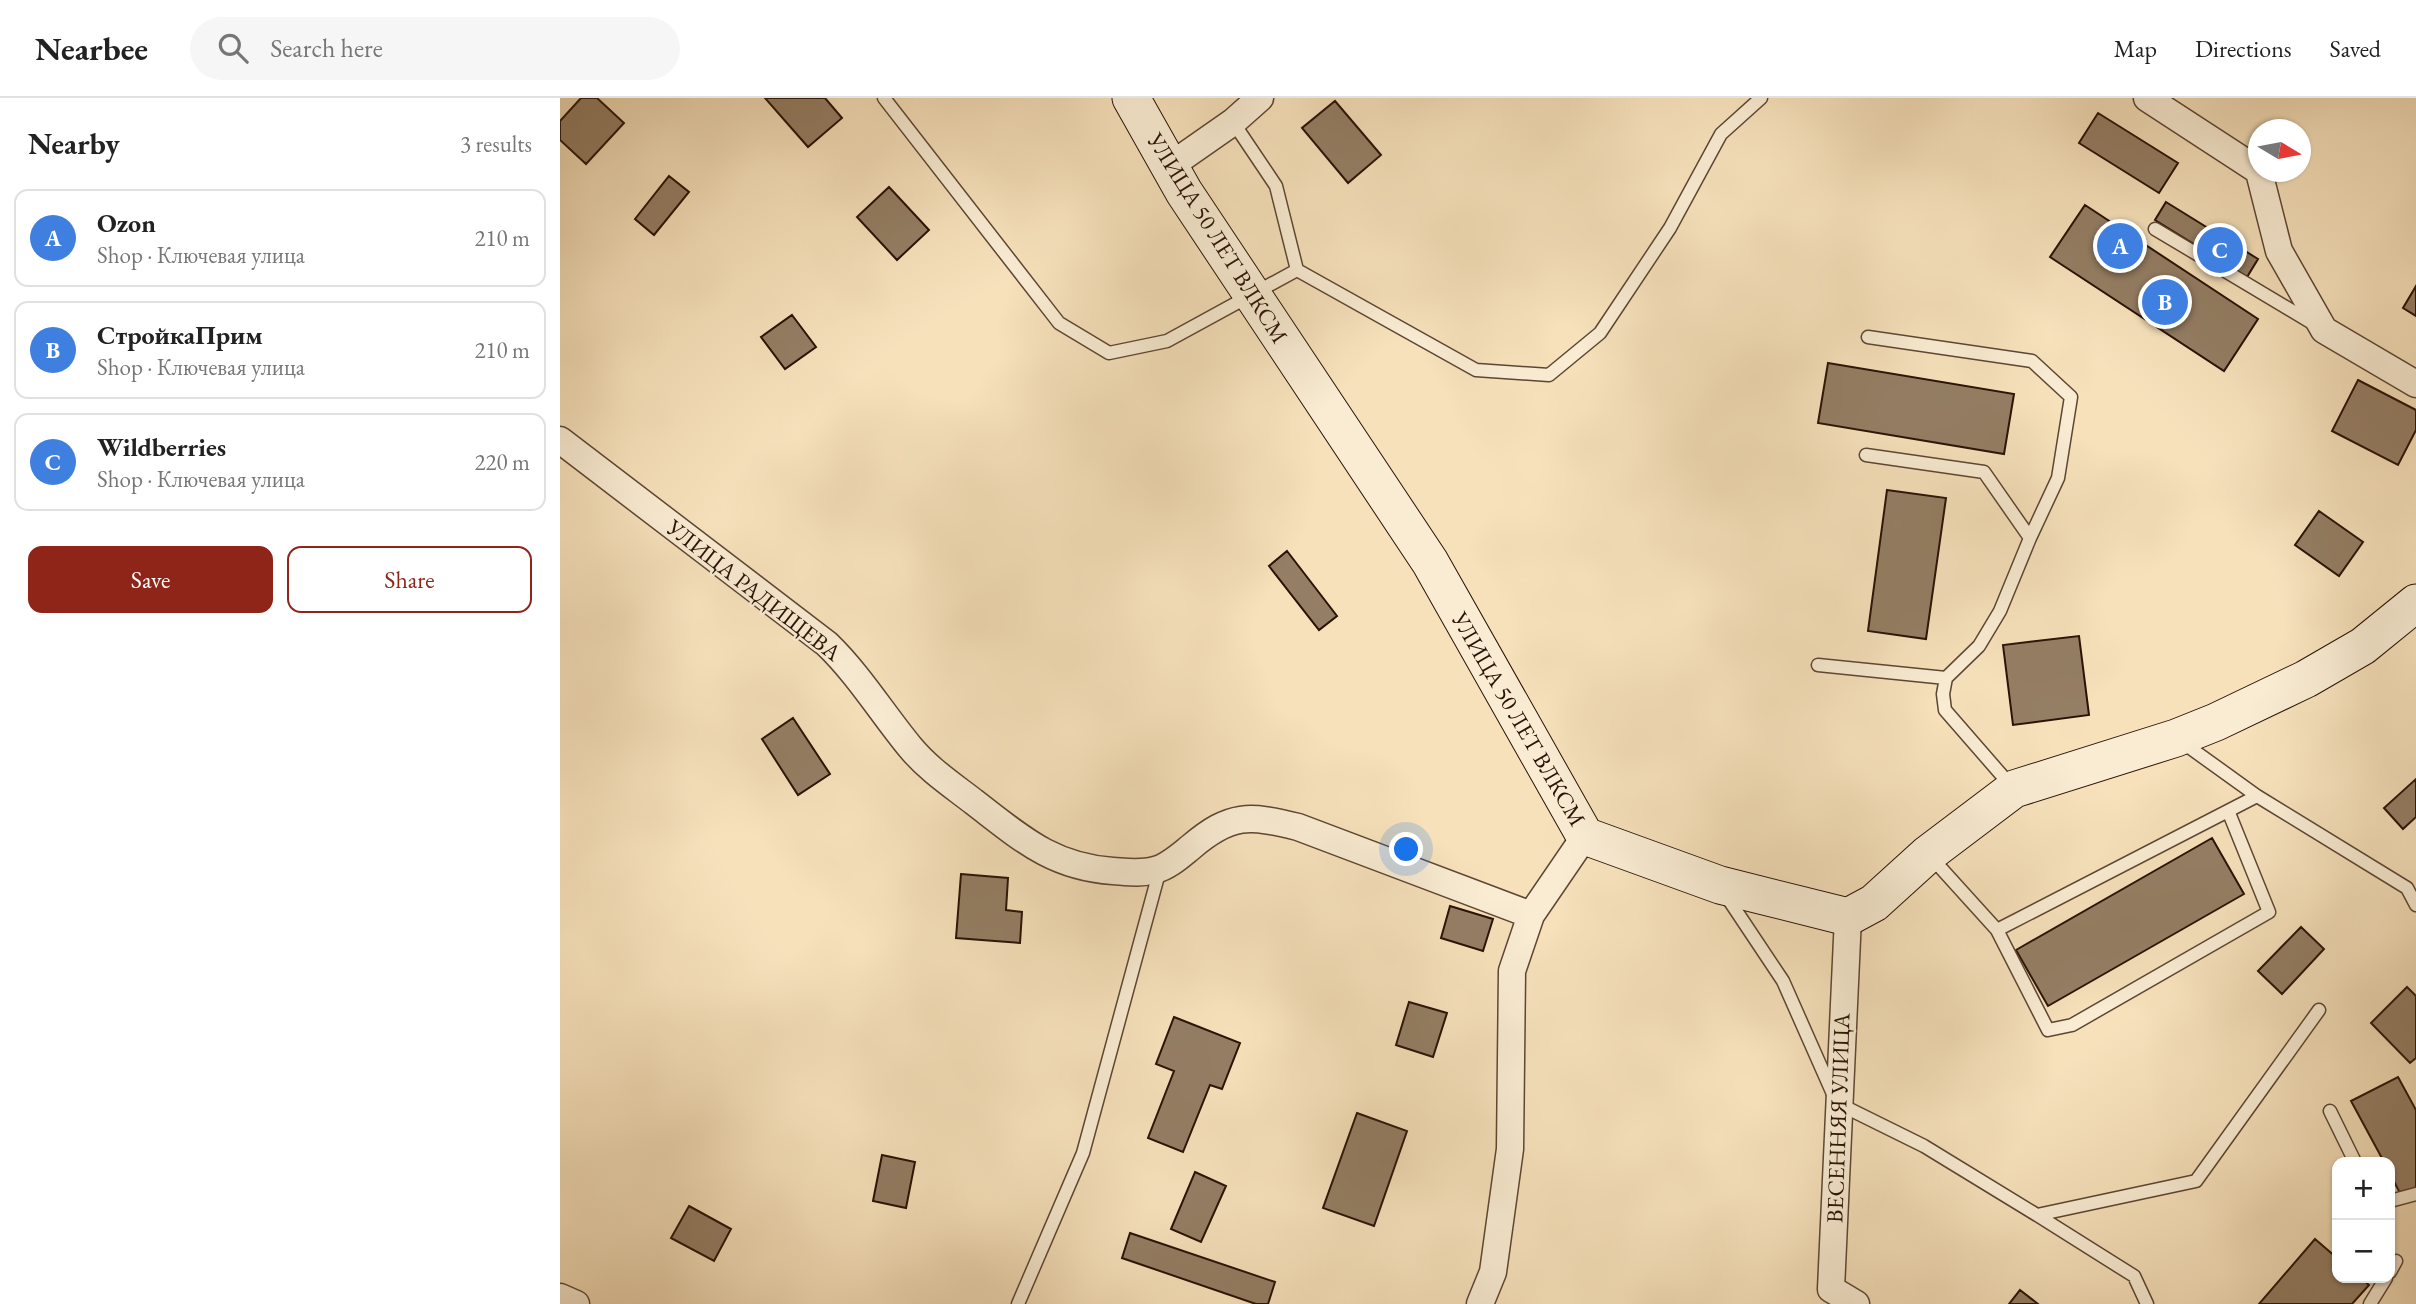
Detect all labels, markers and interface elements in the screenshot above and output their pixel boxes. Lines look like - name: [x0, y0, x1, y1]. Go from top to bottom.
- search box: [190, 17, 680, 80]
- text: Nearbee: [35, 27, 148, 70]
- icon: search: [214, 29, 252, 67]
- text: Search here: [270, 31, 383, 65]
- text: Map: [2114, 33, 2157, 64]
- text: Directions: [2195, 33, 2292, 64]
- text: Saved: [2330, 33, 2381, 64]
- north arrow: [2248, 119, 2311, 182]
- text: Nearby: [28, 124, 120, 163]
- street label: УЛИЦА 50 ЛЕТ ВЛКСМ: [1140, 126, 1295, 349]
- text: 3 results: [460, 129, 532, 159]
- text: Ozon: [97, 206, 156, 240]
- pin: A: [2097, 220, 2143, 272]
- text: A: [45, 223, 61, 253]
- text: 210 m: [474, 223, 530, 253]
- pin: C: [2197, 224, 2243, 276]
- text: Shop · Ключевая улица: [97, 240, 305, 270]
- pin: B: [2142, 276, 2188, 328]
- text: СтройкаПрим: [97, 318, 263, 352]
- text: B: [46, 335, 60, 365]
- text: 210 m: [474, 335, 530, 365]
- text: Shop · Ключевая улица: [97, 352, 305, 382]
- text: Wildberries: [97, 430, 226, 464]
- text: C: [45, 447, 61, 477]
- text: 220 m: [474, 447, 530, 477]
- text: Shop · Ключевая улица: [97, 464, 305, 494]
- street label: УЛИЦА РАДИЩЕВА: [660, 512, 848, 668]
- button: Save: [28, 546, 273, 613]
- button: Share: [287, 546, 532, 613]
- street label: УЛИЦА 50 ЛЕТ ВЛКСМ: [1445, 605, 1593, 832]
- your location: [1389, 832, 1423, 866]
- street label: ВЕСЕННЯЯ УЛИЦА: [1819, 1011, 1857, 1224]
- map controls: [2332, 1157, 2395, 1283]
- button: +: [2332, 1157, 2395, 1220]
- button: −: [2332, 1220, 2395, 1283]

